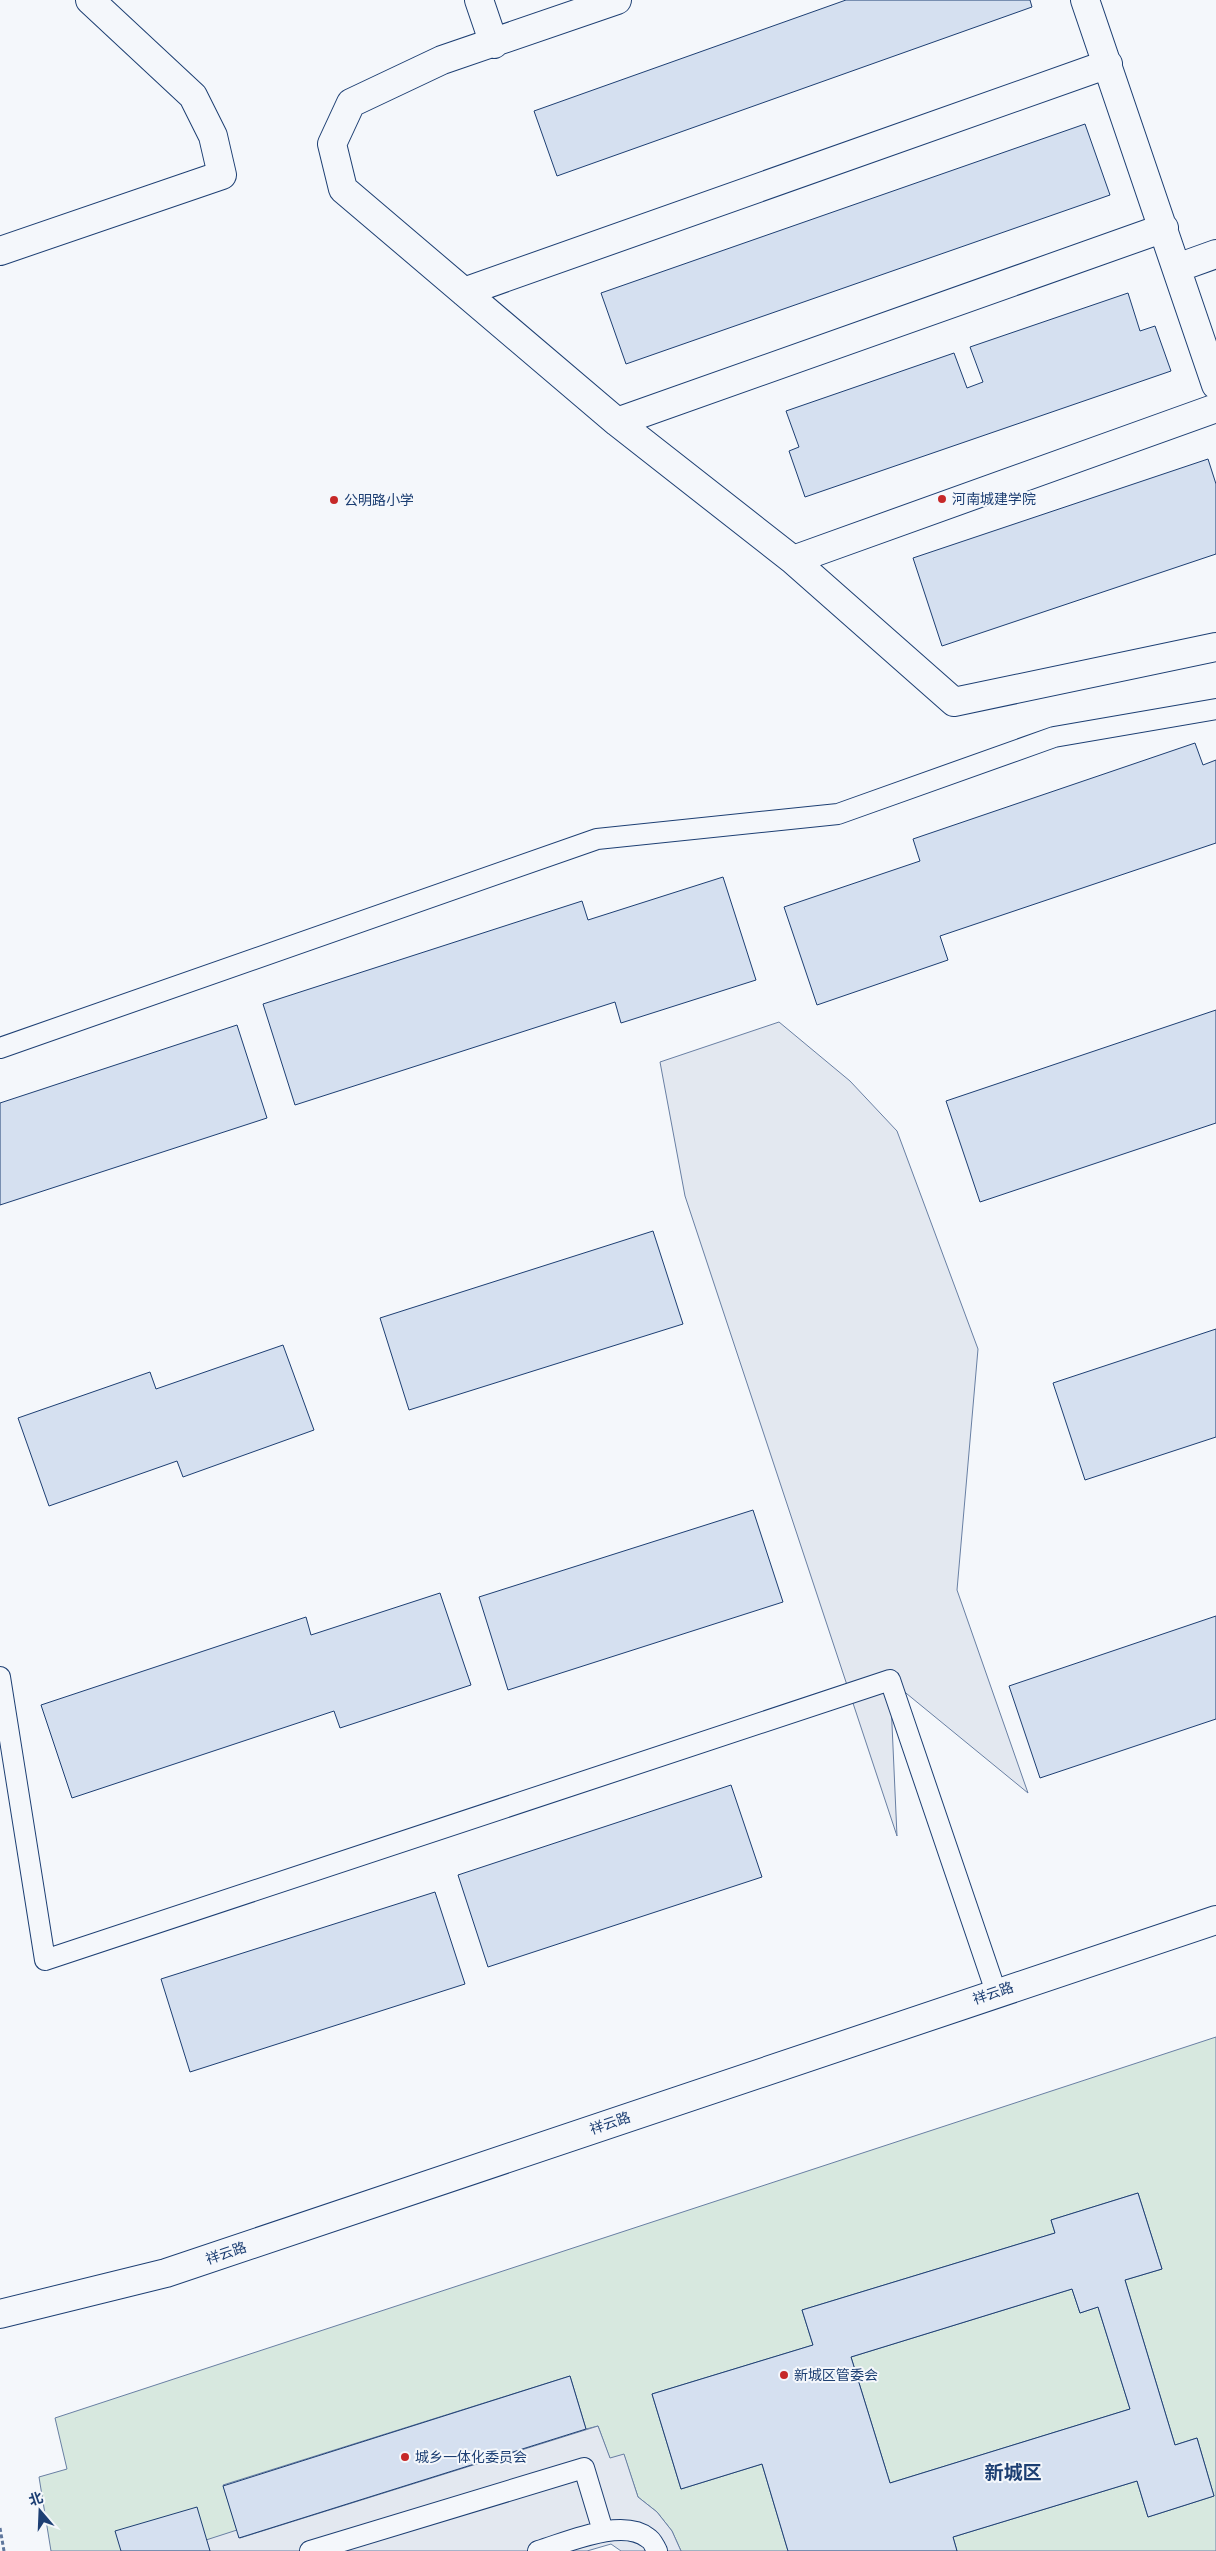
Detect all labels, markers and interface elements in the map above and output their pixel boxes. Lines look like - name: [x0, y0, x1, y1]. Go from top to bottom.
- place label: 河南城建学院: [952, 489, 1036, 508]
- place label: 公明路小学: [344, 490, 414, 509]
- marker: 河南城建学院: [936, 493, 948, 505]
- marker: 公明路小学: [328, 494, 340, 506]
- street label: 祥云路: [970, 1977, 1016, 2008]
- street label: 祥云路: [587, 2107, 633, 2138]
- street label: 祥云路: [203, 2237, 249, 2268]
- place label: 新城区管委会: [794, 2365, 878, 2384]
- marker: 新城区管委会: [778, 2369, 790, 2381]
- place label: 城乡一体化委员会: [415, 2447, 527, 2466]
- marker: 城乡一体化委员会: [399, 2451, 411, 2463]
- district label: 新城区: [984, 2459, 1042, 2485]
- north arrow: [15, 2486, 65, 2536]
- text: 北: [26, 2487, 45, 2509]

